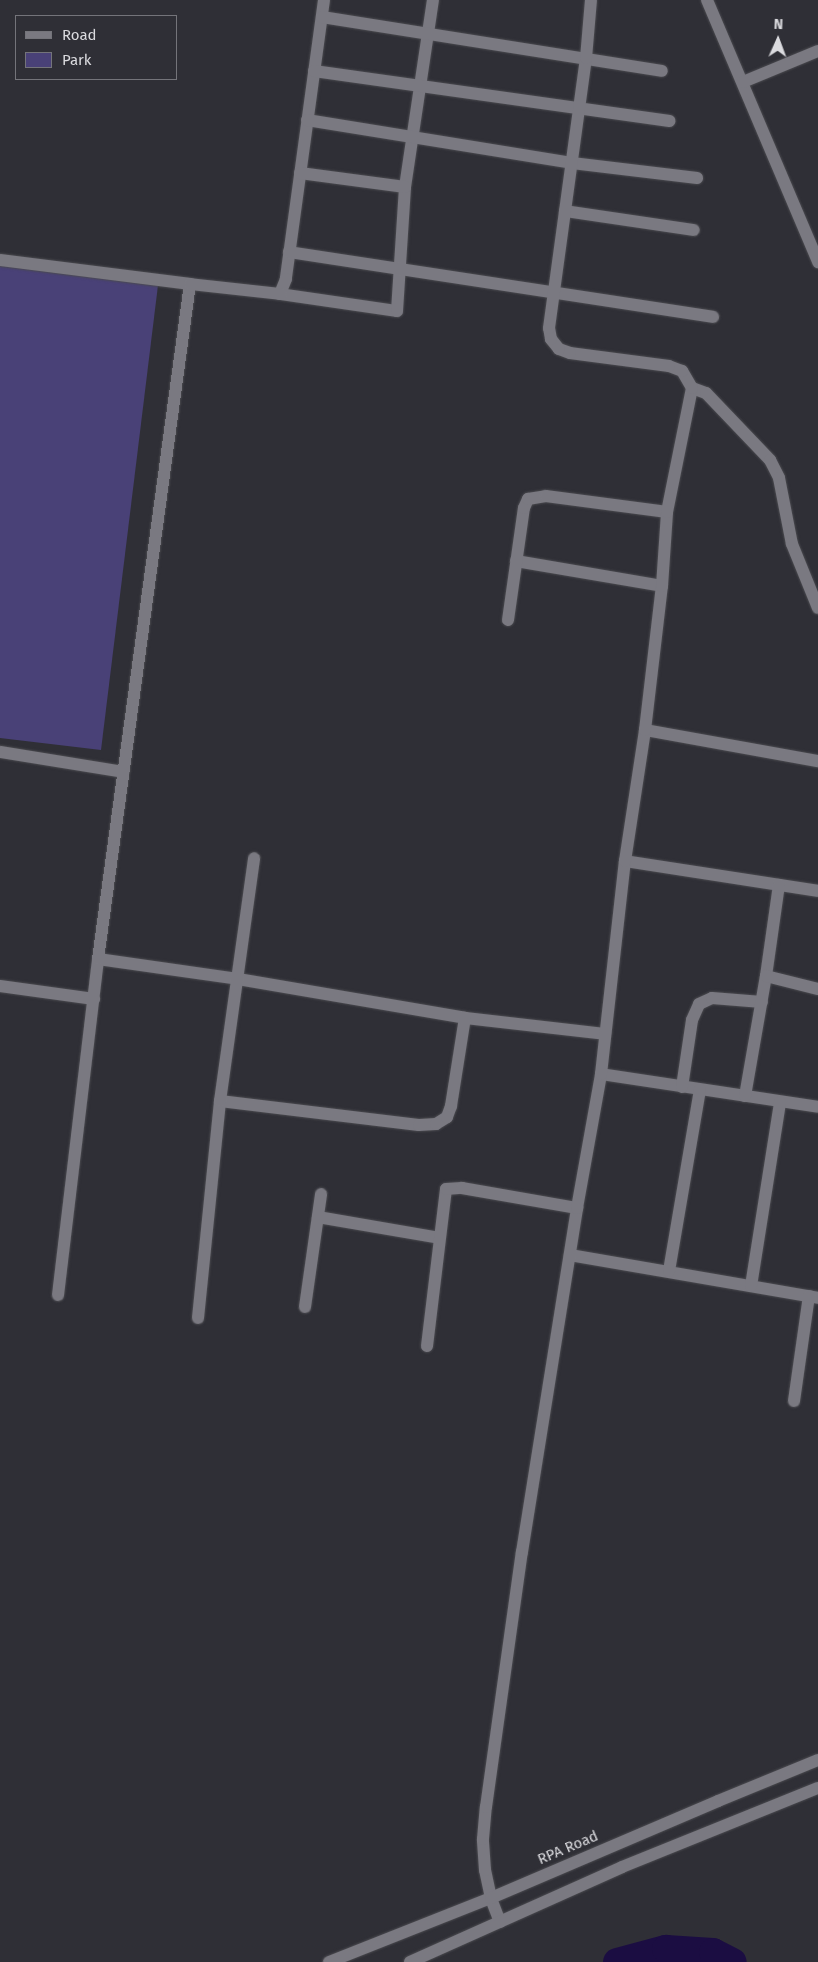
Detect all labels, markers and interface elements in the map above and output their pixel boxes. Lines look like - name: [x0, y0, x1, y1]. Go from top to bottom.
- legend: [15, 15, 178, 80]
- north arrow: [753, 15, 803, 65]
- text: N: [774, 16, 783, 33]
- text: Road: [62, 26, 97, 44]
- text: Park: [62, 51, 92, 69]
- street label: RPA Road: [535, 1827, 601, 1869]

